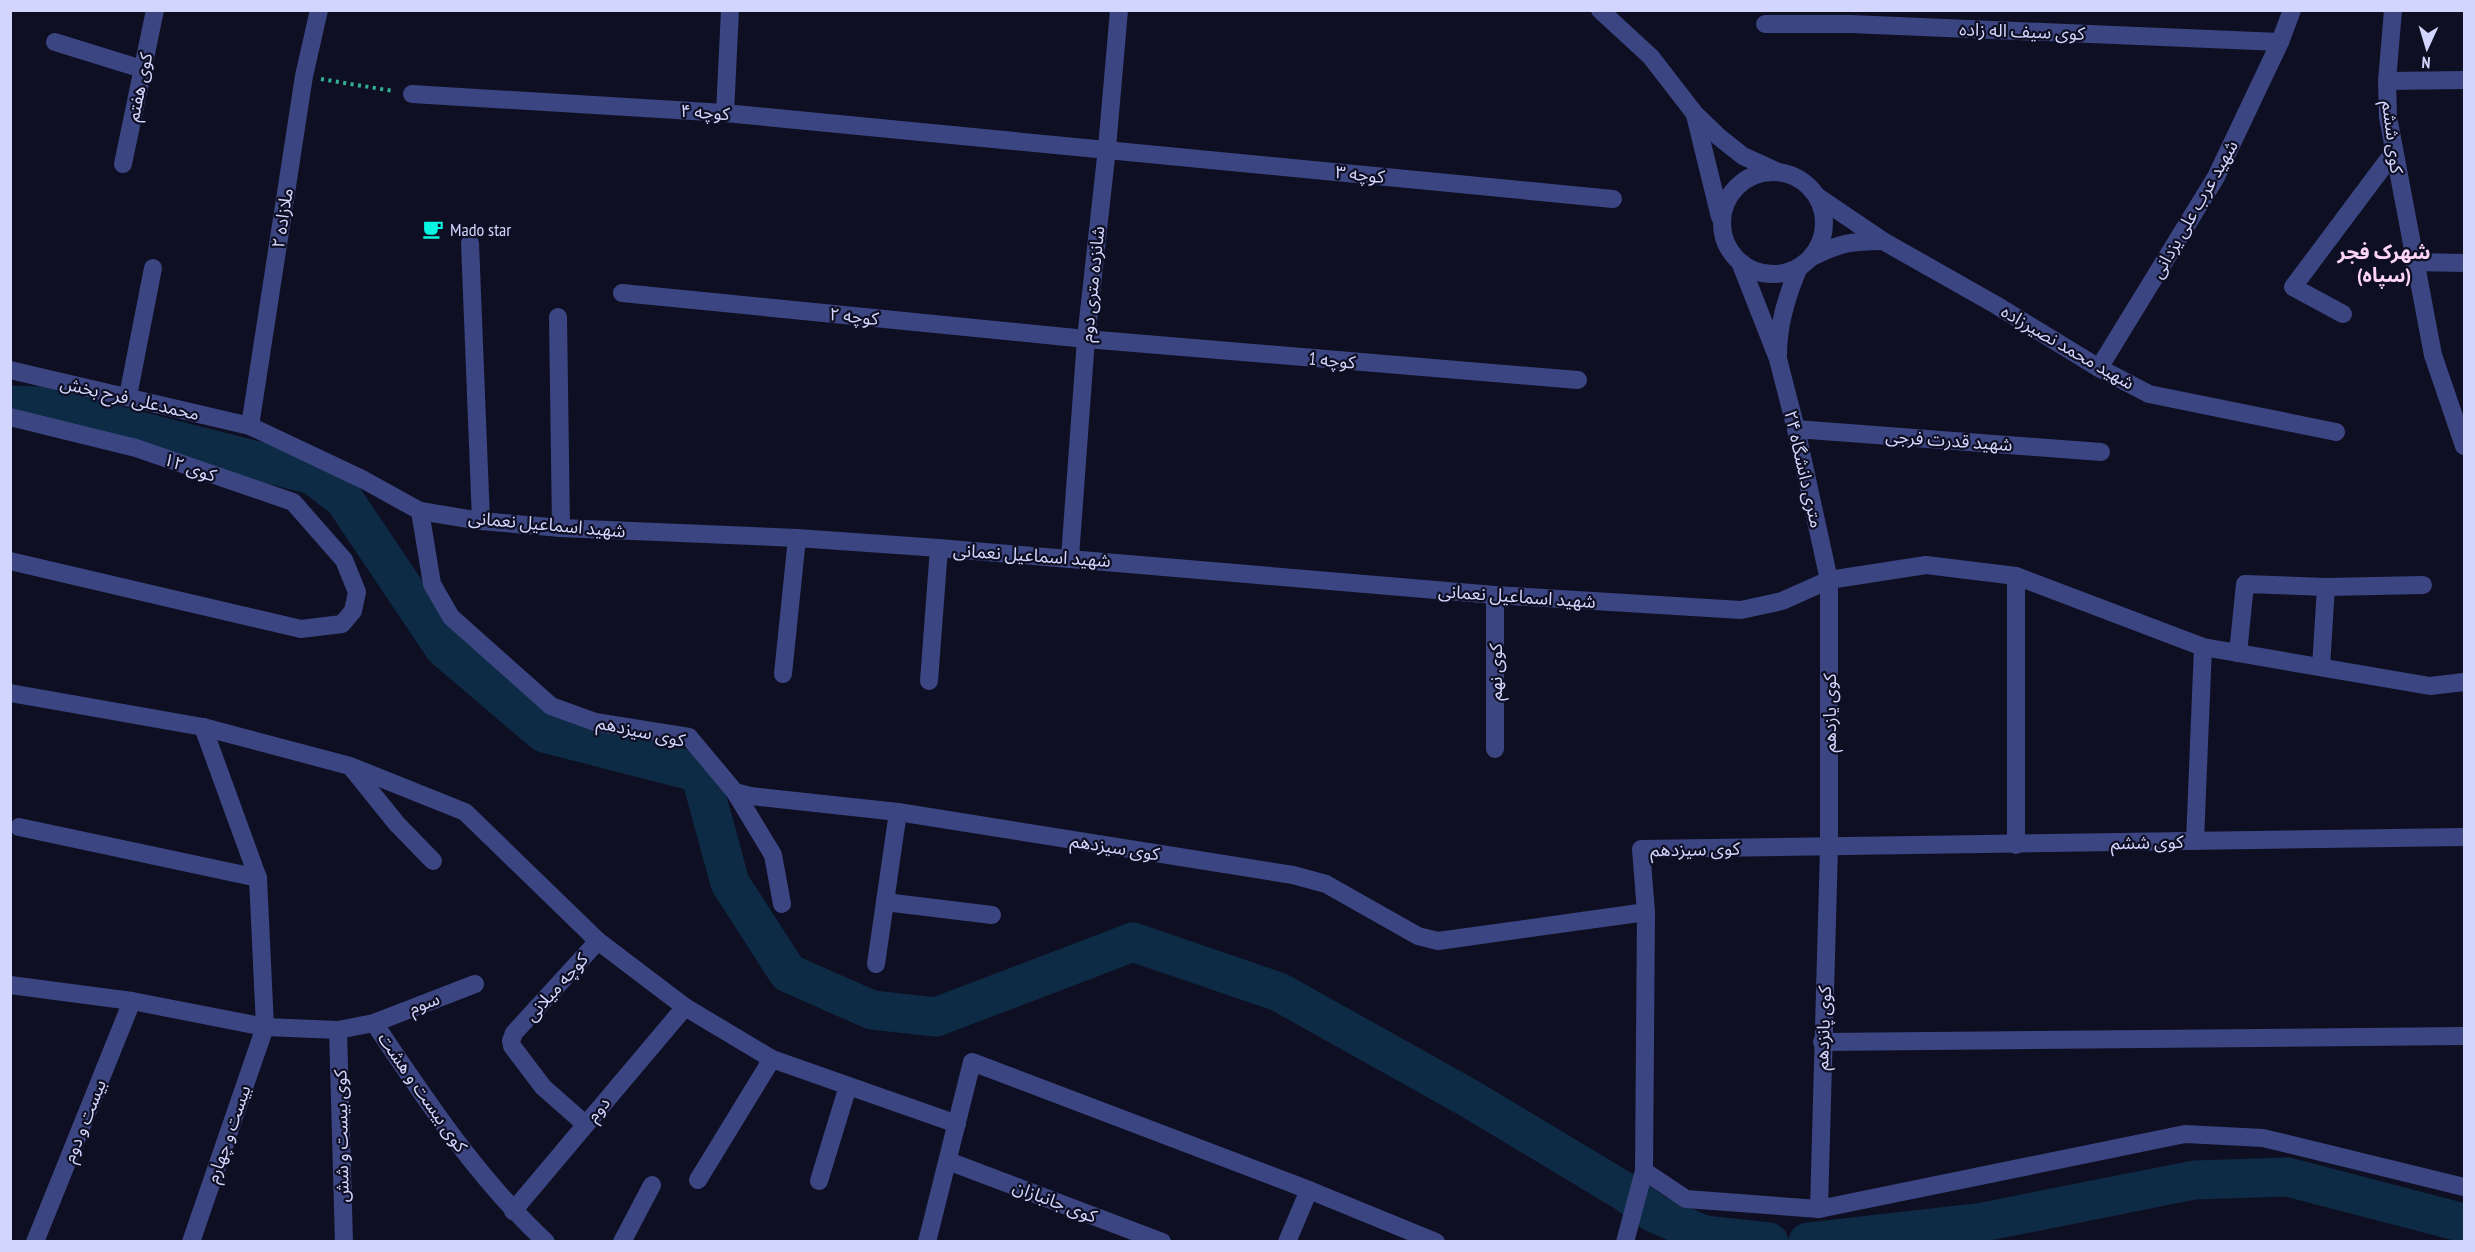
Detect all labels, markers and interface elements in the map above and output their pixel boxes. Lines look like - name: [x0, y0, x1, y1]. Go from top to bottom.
- street label: کوی سیف اله زاده: [1959, 17, 2086, 45]
- north arrow: [2397, 18, 2457, 78]
- street label: کوی هفتم: [121, 50, 160, 124]
- text: N: [2421, 53, 2431, 73]
- street label: کوچه ۴: [680, 99, 731, 125]
- street label: کوی ششم: [2375, 99, 2409, 175]
- street label: شهید عرب علی یزدانی: [2145, 136, 2243, 282]
- street label: کوچه ۳: [1334, 160, 1386, 188]
- street label: ملازاده ۲: [266, 186, 298, 250]
- cafe icon: Mado star: [421, 217, 445, 241]
- place label: Mado star: [450, 218, 511, 241]
- street label: شانزده متری دوم: [1074, 225, 1113, 344]
- district label: شهرک فجر (سپاه): [2336, 239, 2431, 289]
- street label: شهید محمد نصیرزاده: [1997, 300, 2139, 394]
- street label: کوچه ۲: [828, 302, 880, 330]
- street label: کوچه 1: [1307, 346, 1357, 374]
- street label: محمدعلی فرح بخش: [58, 371, 202, 427]
- street label: ۲۴ متری دانشگاه: [1779, 408, 1829, 530]
- street label: شهید قدرت فرجی: [1885, 424, 2013, 456]
- street label: کوی ۱۲: [161, 447, 220, 487]
- street label: شهید اسماعیل نعمانی: [467, 506, 627, 542]
- street label: شهید اسماعیل نعمانی: [952, 538, 1112, 572]
- street label: شهید اسماعیل نعمانی: [1437, 579, 1597, 613]
- street label: کوی نهم: [1484, 643, 1509, 701]
- street label: کوی یازدهم: [1818, 673, 1843, 753]
- street label: کوی سیزدهم: [594, 710, 688, 754]
- street label: کوی سیزدهم: [1069, 829, 1162, 867]
- street label: کوی ششم: [2110, 830, 2184, 856]
- street label: کوی سیزدهم: [1650, 837, 1741, 863]
- street label: کوچه میلانی: [519, 948, 593, 1026]
- street label: کوی پانزدهم: [1810, 985, 1838, 1071]
- street label: سوم: [405, 987, 444, 1022]
- street label: کوی بیست و هشت: [373, 1028, 473, 1157]
- street label: کوی بیست و شش: [328, 1069, 354, 1202]
- street label: بیست و دوم: [57, 1076, 114, 1167]
- street label: بیست و چهارم: [201, 1082, 258, 1187]
- street label: دوم: [581, 1092, 617, 1128]
- street label: کوی جانبازان: [1010, 1174, 1101, 1228]

